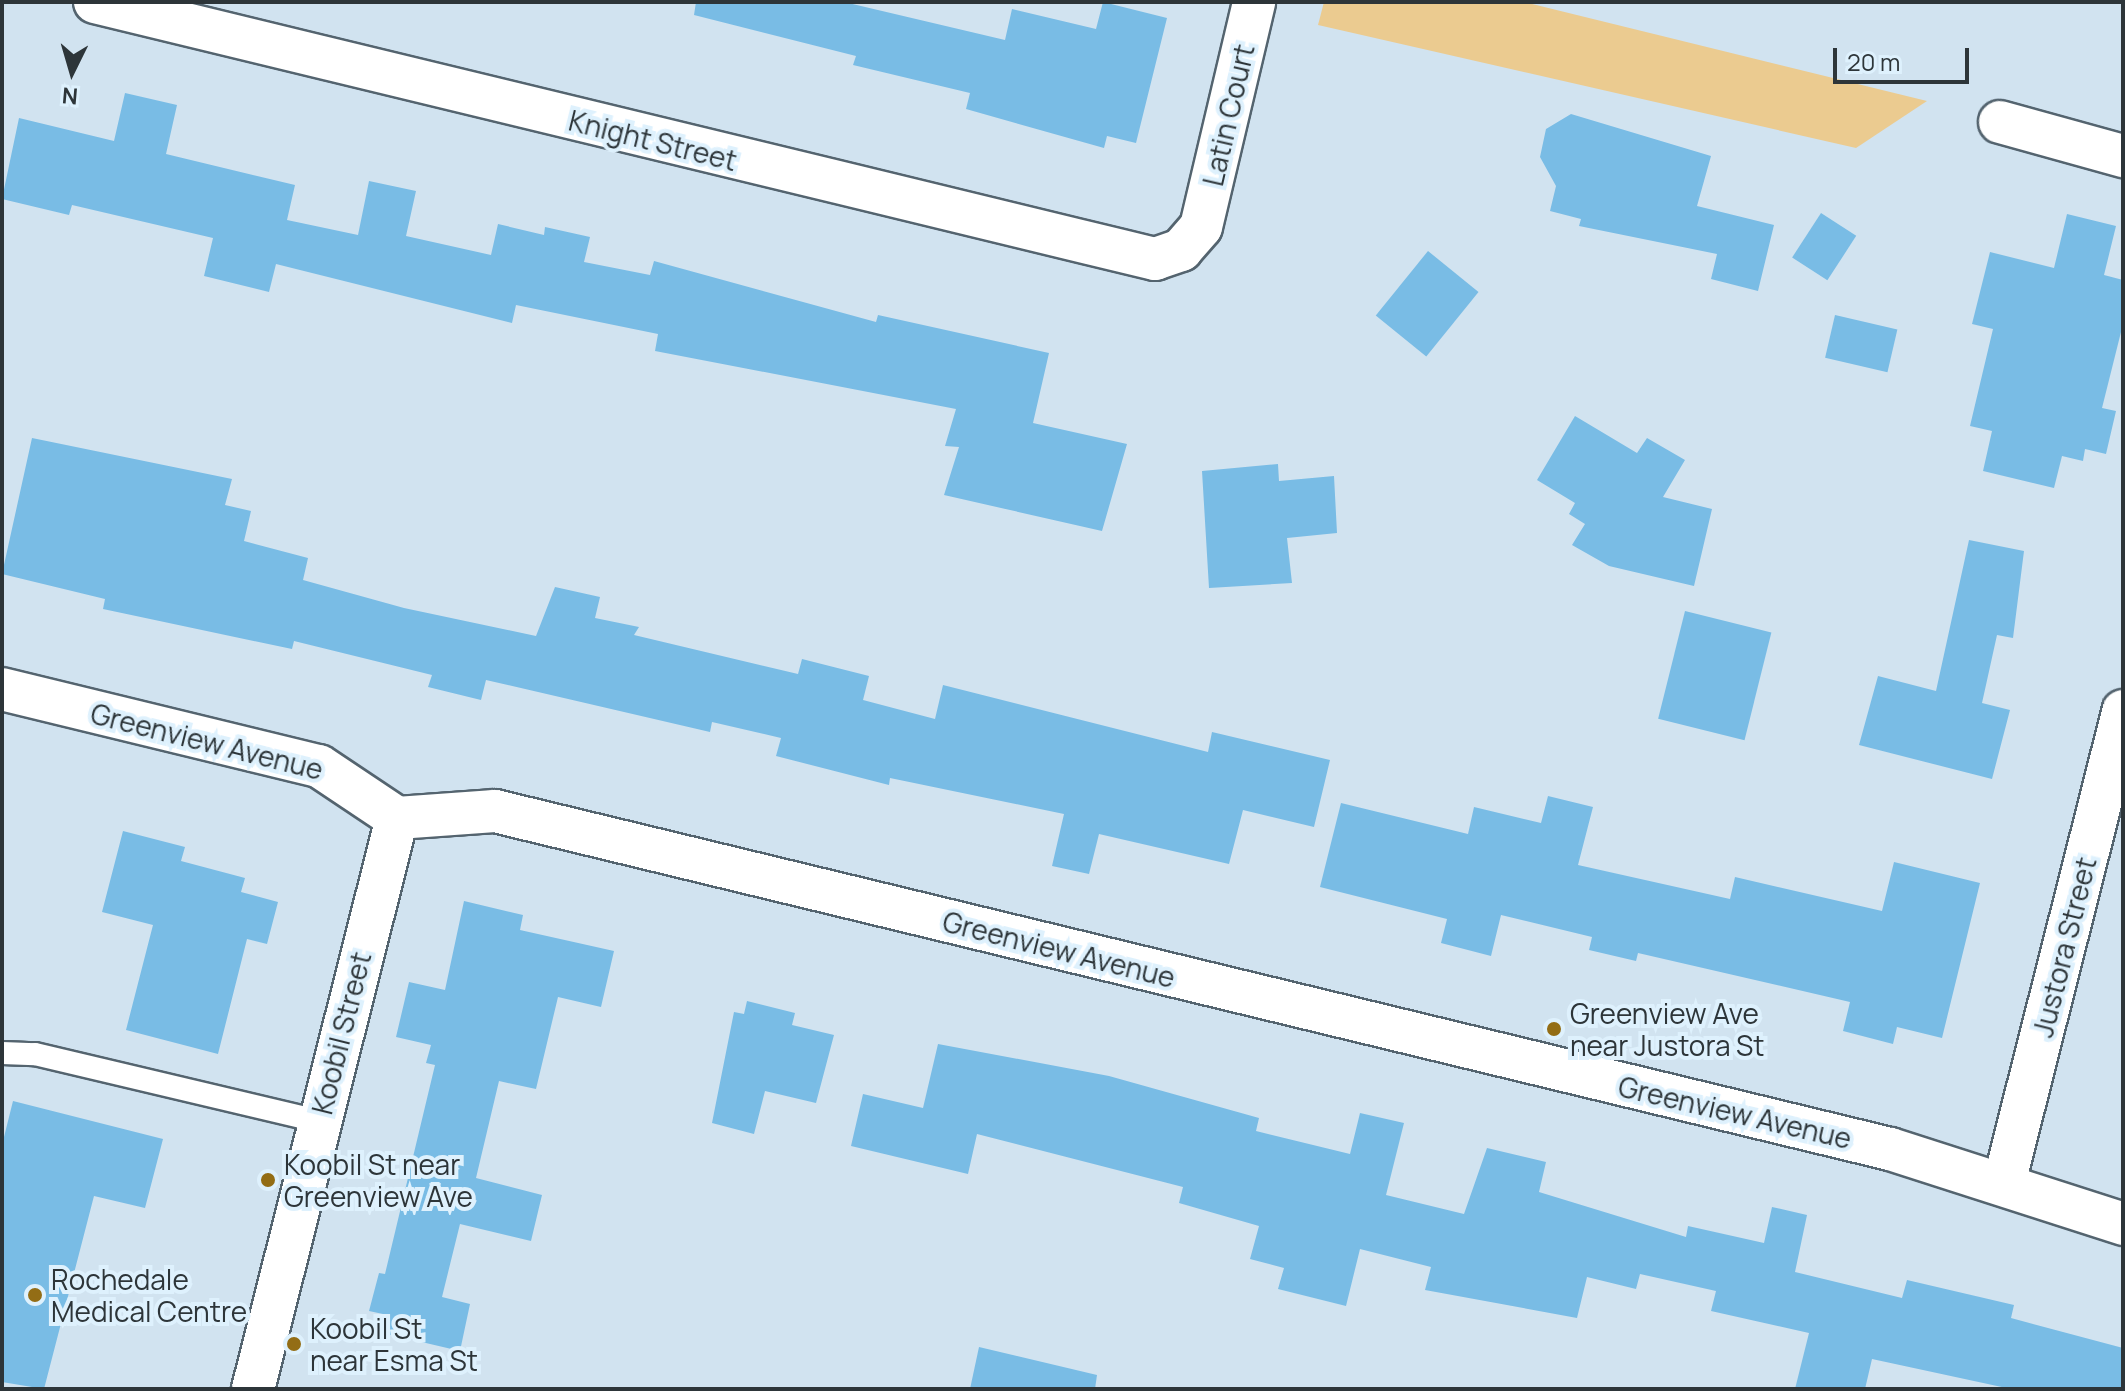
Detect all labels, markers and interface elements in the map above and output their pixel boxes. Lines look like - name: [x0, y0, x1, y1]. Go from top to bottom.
- north arrow: [32, 32, 112, 112]
- scale bar: [1837, 32, 1973, 82]
- street label: Latin Court: [1195, 41, 1261, 189]
- text: 20 m: [1847, 45, 1900, 78]
- text: N: [61, 80, 79, 112]
- street label: Knight Street: [565, 103, 741, 177]
- street label: Greenview Avenue: [87, 696, 327, 786]
- street label: Justora Street: [2025, 853, 2103, 1041]
- street label: Greenview Avenue: [939, 904, 1179, 994]
- street label: Koobil Street: [305, 948, 377, 1118]
- place label: Greenview Ave near Justora St: [1570, 996, 1765, 1062]
- marker: Greenview Ave near Justora St: [1545, 1020, 1563, 1038]
- street label: Greenview Avenue: [1615, 1069, 1855, 1155]
- place label: Koobil St near Greenview Ave: [284, 1147, 473, 1213]
- marker: Koobil St near Greenview Ave: [259, 1171, 277, 1189]
- place label: Rochedale Medical Centre: [51, 1262, 247, 1328]
- marker: Rochedale Medical Centre: [26, 1286, 44, 1304]
- place label: Koobil St near Esma St: [310, 1311, 478, 1377]
- marker: Koobil St near Esma St: [285, 1335, 303, 1353]

